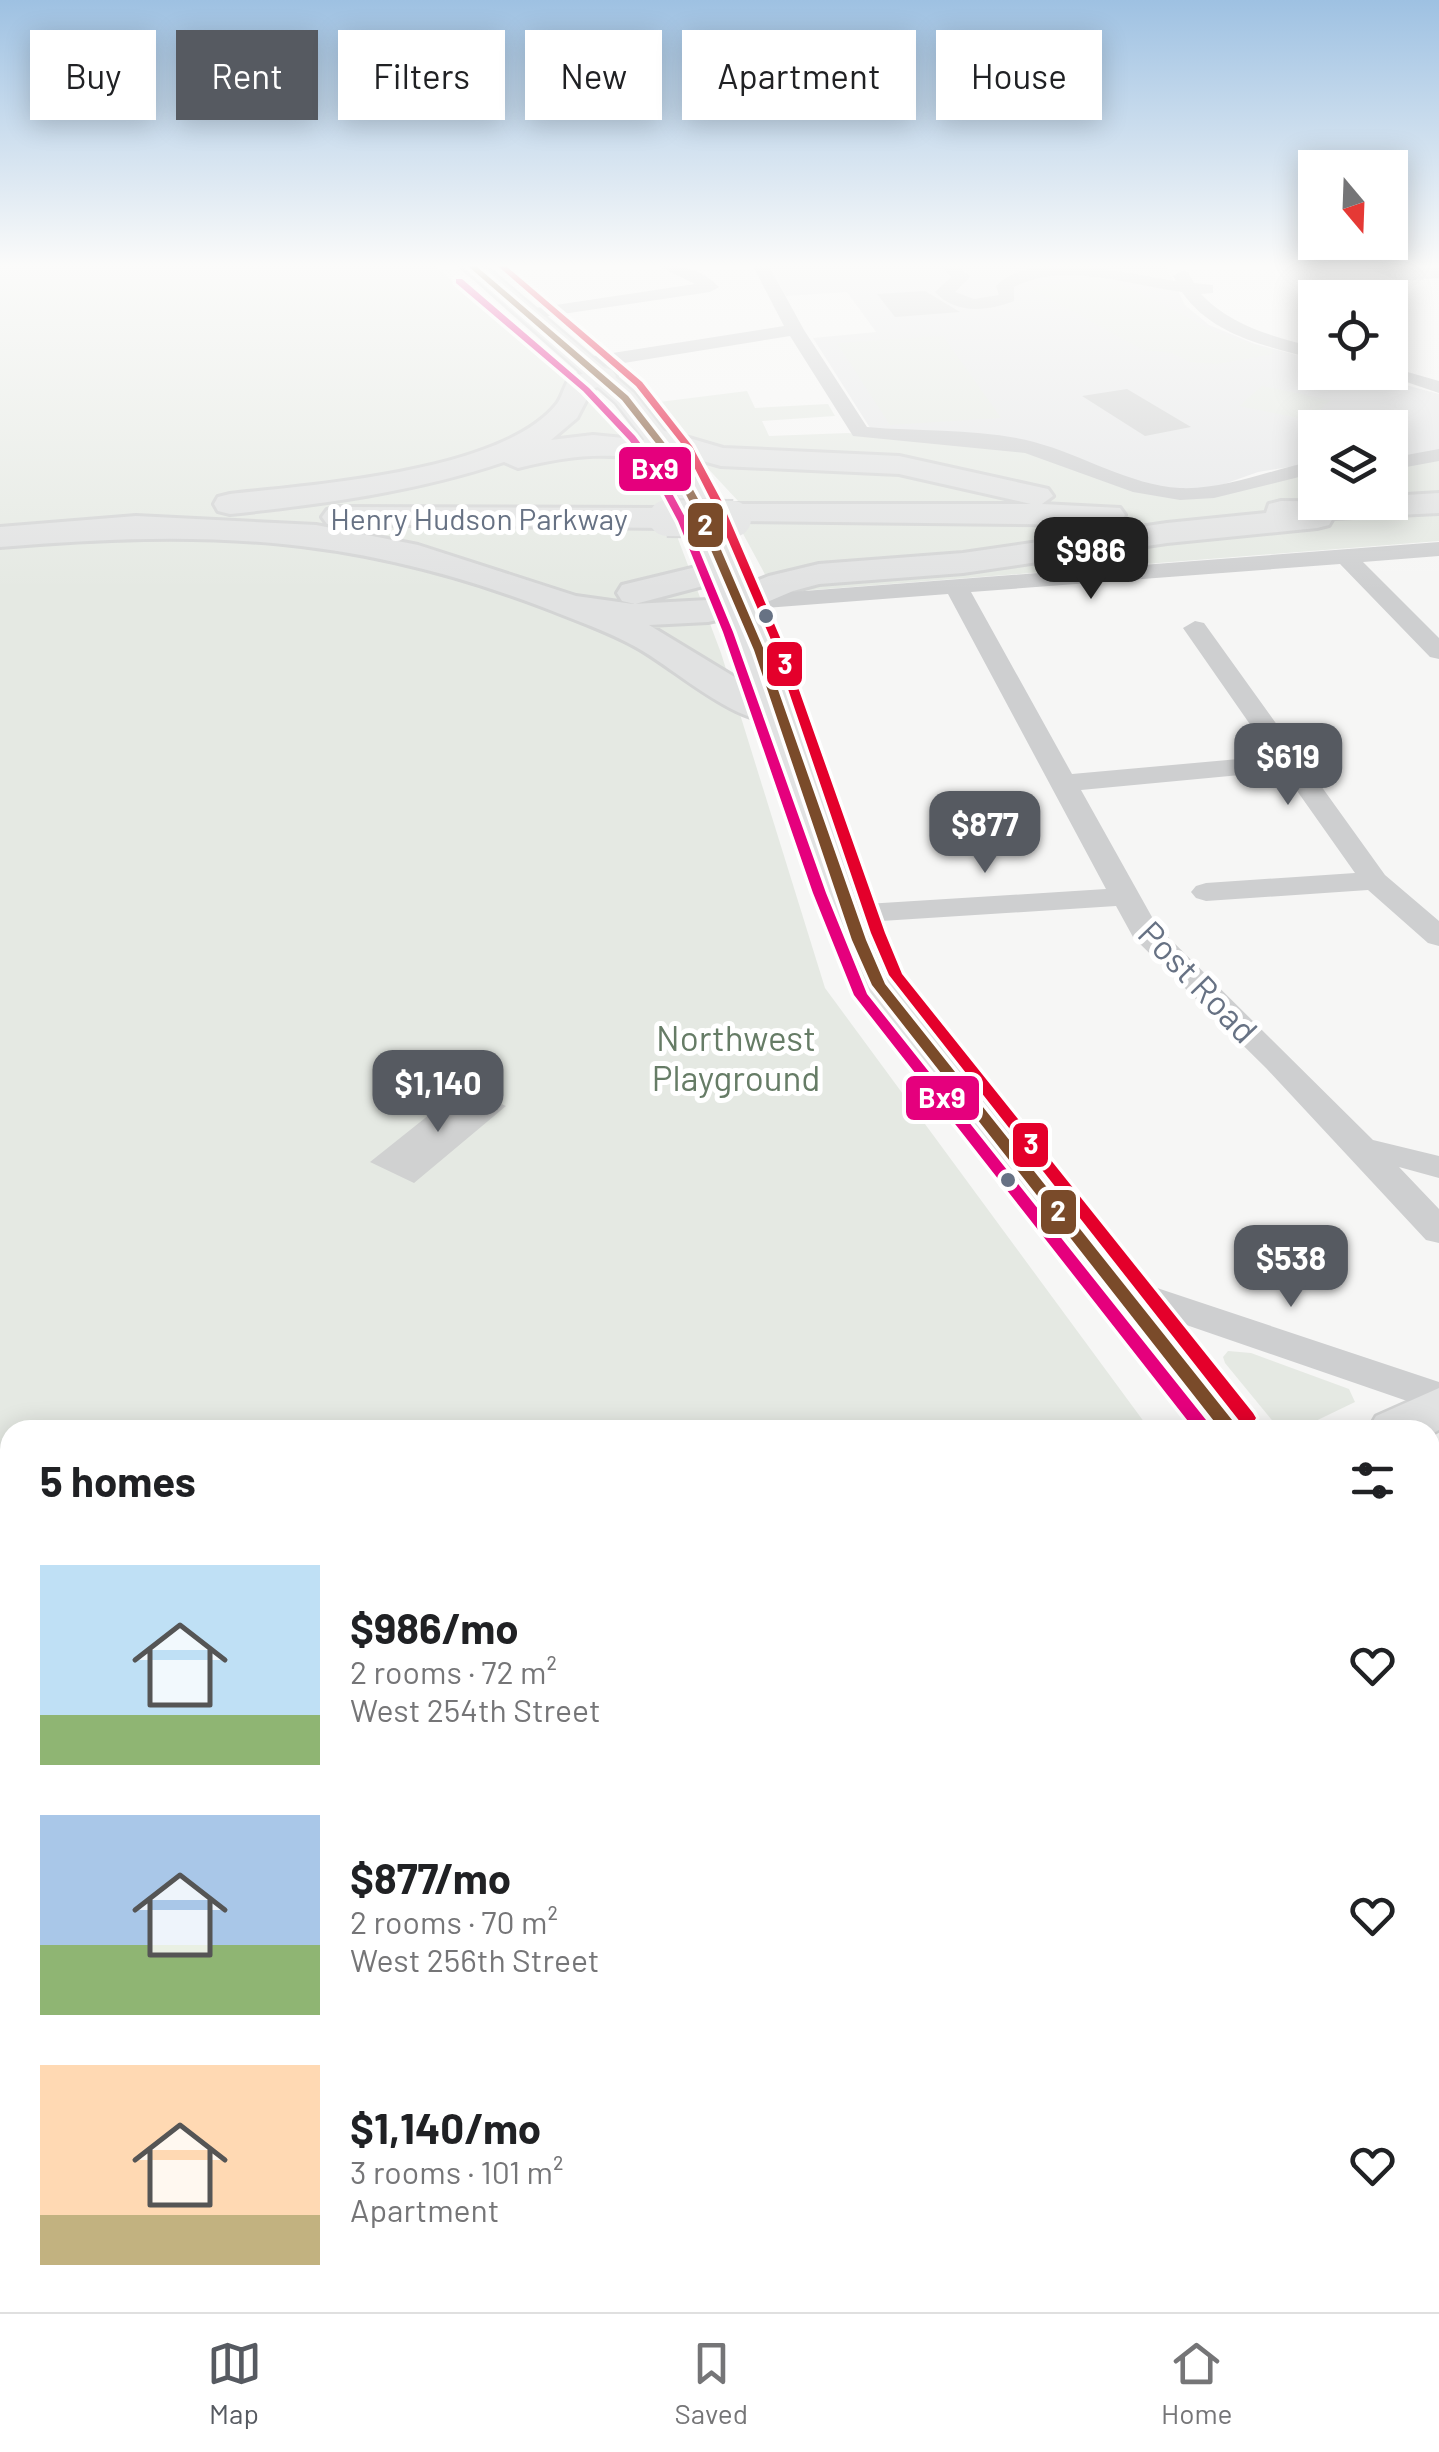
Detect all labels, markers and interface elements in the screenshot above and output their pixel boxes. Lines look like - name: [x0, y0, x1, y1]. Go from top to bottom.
- chip: Buy: [30, 30, 156, 120]
- chip: Rent: [176, 30, 318, 120]
- chip: Filters: [338, 30, 505, 120]
- chip: New: [525, 30, 662, 120]
- chip: Apartment: [682, 30, 916, 120]
- chip: House: [936, 30, 1102, 120]
- north arrow: [1298, 150, 1408, 260]
- map controls: [1298, 150, 1408, 520]
- button: locate: [1298, 280, 1408, 390]
- button: layers: [1298, 410, 1408, 520]
- line badge: Bx9: [617, 445, 693, 493]
- text: Bx9: [631, 451, 679, 485]
- street label: Henry Hudson Parkway: [330, 500, 628, 536]
- line badge: 2: [686, 501, 725, 549]
- text: 2: [697, 507, 713, 541]
- pin: $986: [1032, 517, 1150, 602]
- text: $986: [1056, 530, 1126, 568]
- unlabelled marker: [756, 606, 776, 626]
- line badge: 3: [765, 640, 804, 688]
- text: 3: [777, 646, 793, 680]
- pin: $619: [1229, 723, 1347, 808]
- text: $619: [1256, 736, 1320, 774]
- pin: $877: [926, 791, 1044, 876]
- text: $877: [951, 804, 1019, 842]
- street label: Post Road: [1131, 911, 1267, 1051]
- park label: Northwest Playground: [652, 1016, 820, 1098]
- pin: $1,140: [357, 1050, 519, 1135]
- text: $1,140: [394, 1063, 482, 1101]
- line badge: Bx9: [904, 1074, 981, 1122]
- text: Bx9: [918, 1080, 966, 1114]
- line badge: 3: [1011, 1121, 1050, 1169]
- text: 3: [1023, 1126, 1039, 1160]
- unlabelled marker: [998, 1170, 1018, 1190]
- line badge: 2: [1039, 1188, 1078, 1236]
- text: 2: [1050, 1193, 1066, 1227]
- pin: $538: [1232, 1225, 1350, 1310]
- text: $538: [1256, 1238, 1326, 1276]
- icon: filters: [1345, 1453, 1400, 1508]
- text: 5 homes: [40, 1455, 196, 1505]
- text: $986/mo: [350, 1602, 519, 1652]
- icon: home: [120, 1605, 240, 1725]
- icon: heart: [1345, 1638, 1400, 1693]
- text: 2 rooms · 72 m²: [350, 1652, 557, 1690]
- text: West 254th Street: [350, 1690, 601, 1728]
- text: $877/mo: [350, 1852, 511, 1902]
- icon: home: [120, 1855, 240, 1975]
- icon: heart: [1345, 1888, 1400, 1943]
- text: 2 rooms · 70 m²: [350, 1902, 558, 1940]
- text: West 256th Street: [350, 1940, 599, 1978]
- text: $1,140/mo: [350, 2102, 541, 2152]
- icon: home: [120, 2105, 240, 2225]
- icon: heart: [1345, 2138, 1400, 2193]
- text: 3 rooms · 101 m²: [350, 2152, 564, 2190]
- text: Apartment: [350, 2190, 499, 2228]
- tab: Map: [207, 2336, 262, 2430]
- tab: Saved: [675, 2336, 748, 2430]
- tab: Home: [1161, 2336, 1232, 2430]

